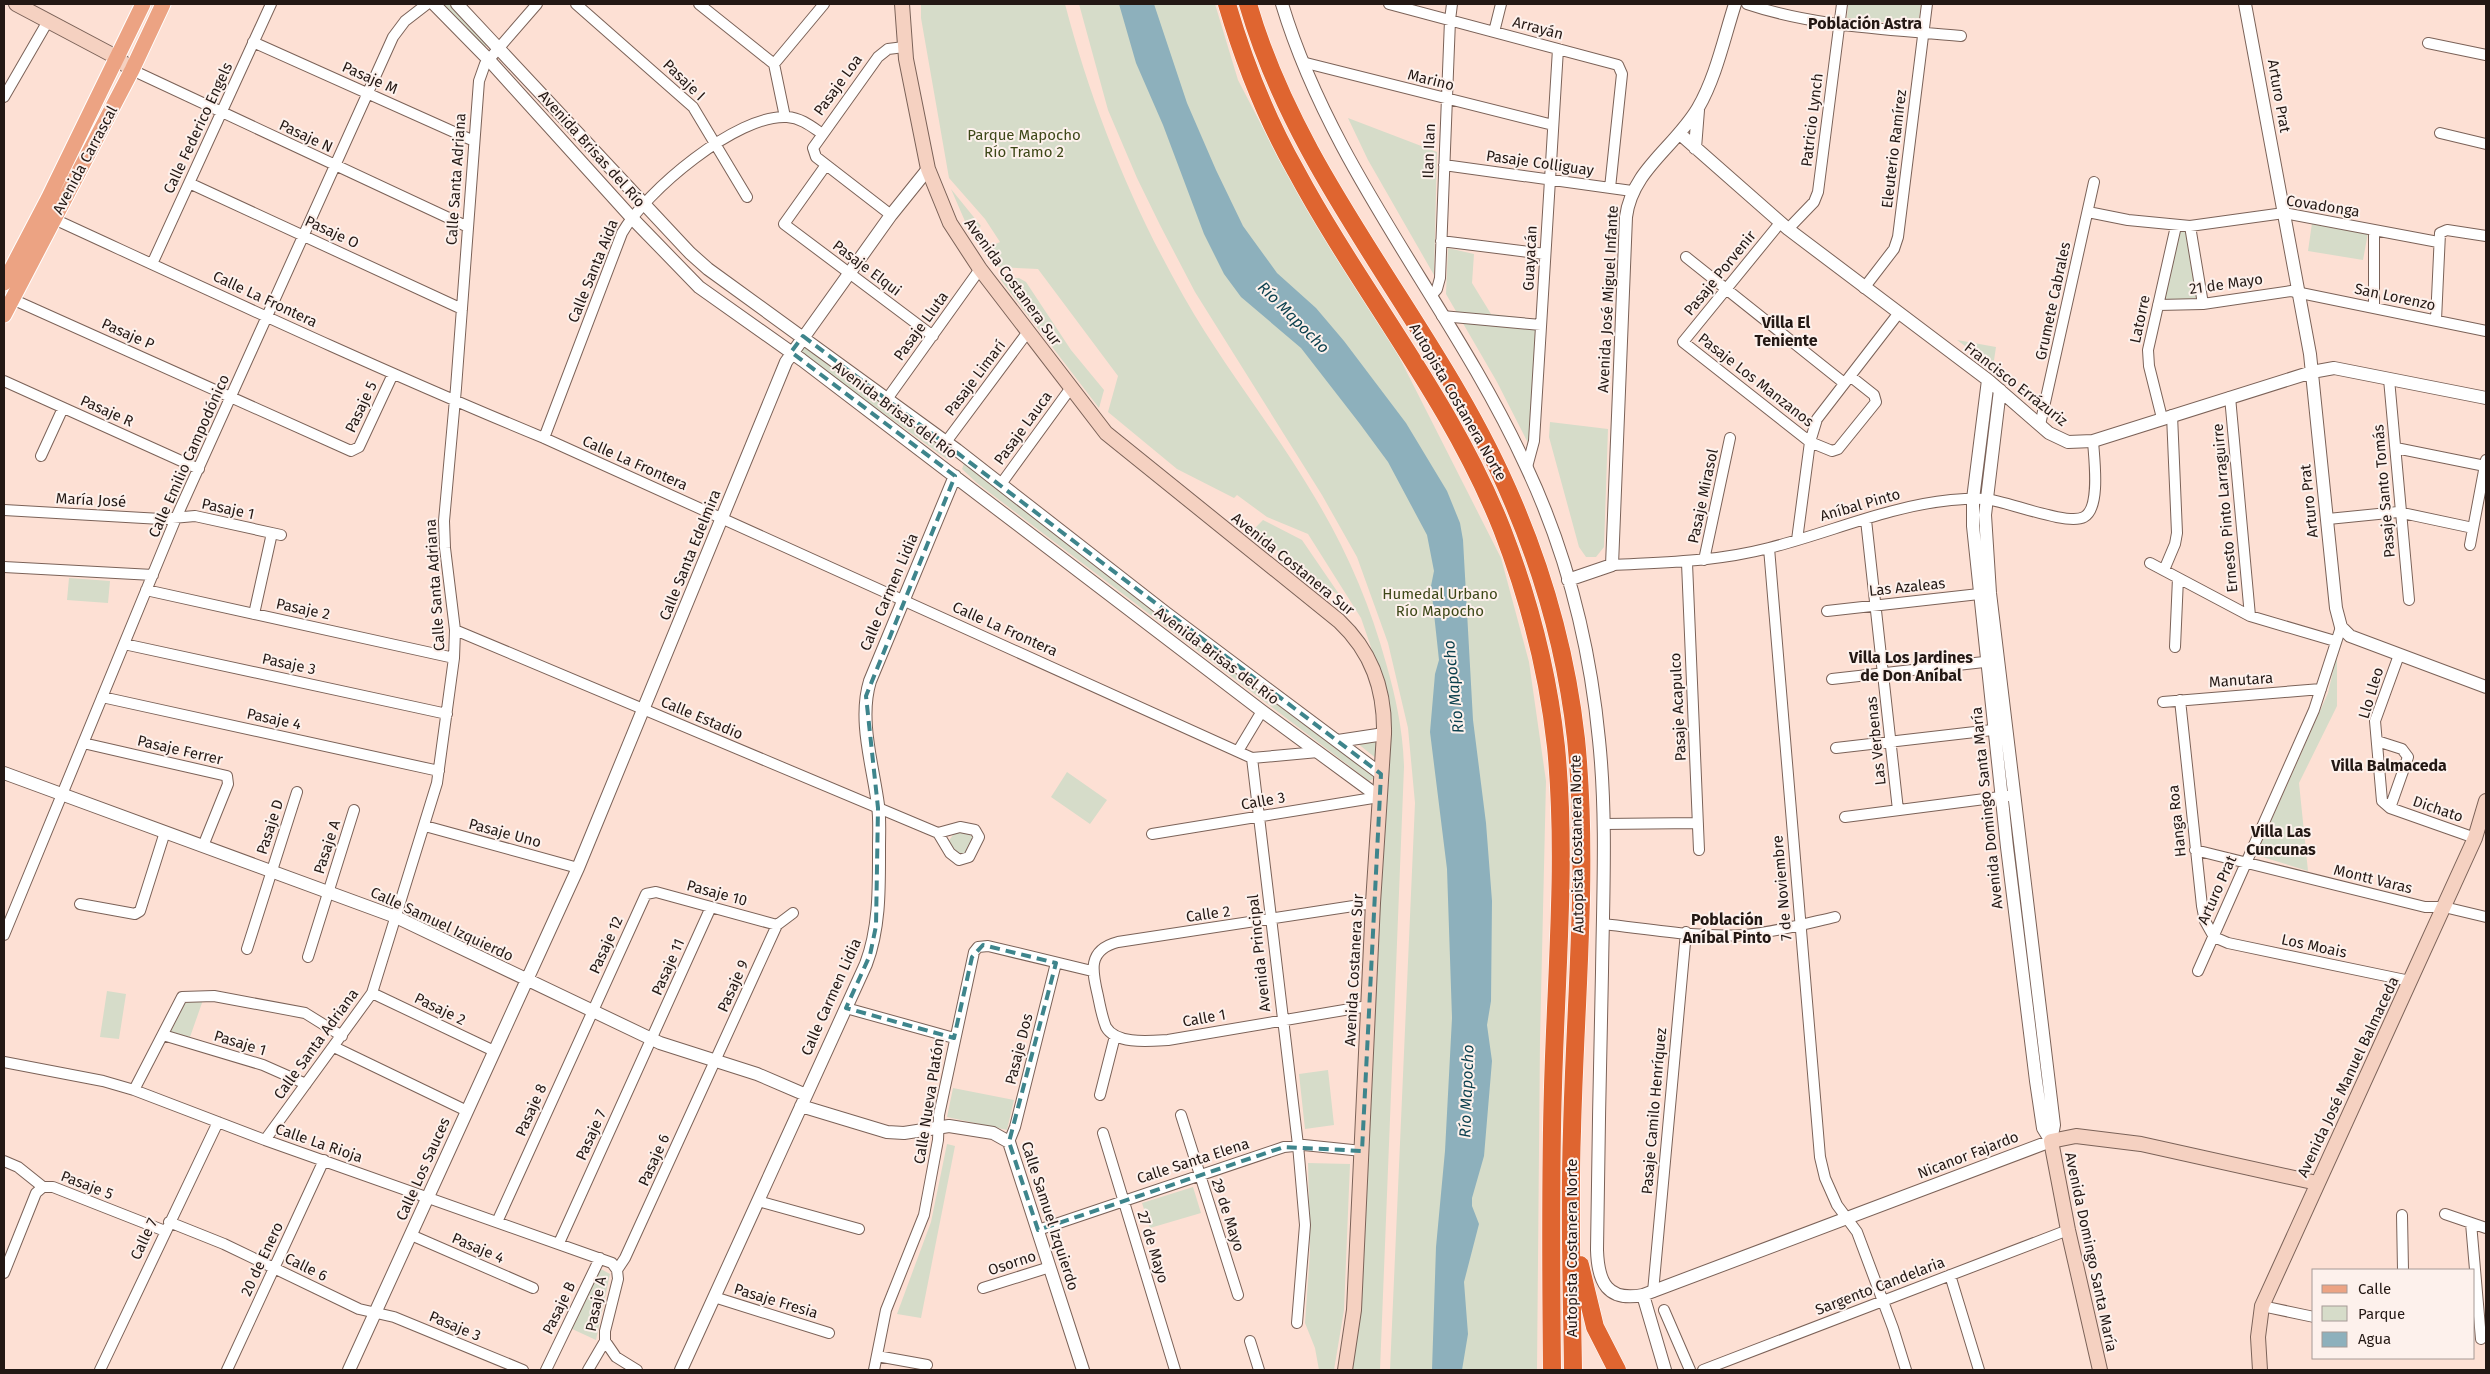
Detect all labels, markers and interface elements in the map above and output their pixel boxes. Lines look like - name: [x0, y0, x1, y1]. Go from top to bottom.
- street label: Arrayán: [1511, 13, 1565, 43]
- district label: Población Astra: [1808, 14, 1922, 33]
- street label: Pasaje Loa: [810, 51, 866, 119]
- street label: Pasaje I: [659, 56, 709, 104]
- street label: Pasaje M: [339, 58, 401, 98]
- street label: Arturo Prat: [2264, 58, 2294, 135]
- street label: Calle Federico Engels: [160, 60, 236, 196]
- street label: Marino: [1406, 66, 1456, 94]
- street label: Patricio Lynch: [1797, 72, 1827, 168]
- street label: Avenida Brisas del Río: [535, 87, 649, 211]
- street label: Eleuterio Ramírez: [1878, 88, 1910, 209]
- street label: Avenida Carrascal: [49, 102, 121, 217]
- street label: Calle Santa Adriana: [442, 112, 470, 246]
- street label: Pasaje N: [276, 116, 336, 156]
- street label: Ilan Ilan: [1419, 123, 1439, 179]
- park label: Parque Mapocho Río Tramo 2: [967, 126, 1081, 161]
- street label: Pasaje Colliguay: [1485, 147, 1596, 180]
- street label: Covadonga: [2285, 191, 2361, 221]
- street label: Avenida José Miguel Infante: [1594, 205, 1622, 393]
- street label: Pasaje O: [302, 212, 362, 252]
- street label: Avenida Costanera Sur: [961, 215, 1065, 349]
- street label: Calle Santa Aida: [564, 217, 622, 325]
- street label: Guayacán: [1519, 225, 1541, 291]
- street label: Pasaje Porvenir: [1680, 227, 1760, 319]
- street label: Pasaje Elqui: [829, 236, 905, 300]
- street label: Grumete Cabrales: [2032, 240, 2074, 362]
- street label: Calle La Frontera: [210, 267, 320, 331]
- street label: 21 de Mayo: [2188, 270, 2264, 298]
- water label: Río Mapocho: [1254, 278, 1333, 357]
- street label: San Lorenzo: [2353, 280, 2437, 314]
- street label: Pasaje Lluta: [890, 288, 952, 364]
- street label: Latorre: [2126, 293, 2154, 345]
- district label: Villa El Teniente: [1754, 313, 1818, 350]
- street label: Pasaje P: [99, 314, 157, 354]
- street label: Autopista Costanera Norte: [1406, 320, 1510, 484]
- street label: Pasaje Los Manzanos: [1695, 329, 1817, 431]
- street label: Pasaje Limarí: [941, 337, 1009, 419]
- street label: Francisco Errázuriz: [1961, 338, 2071, 430]
- street label: Avenida Brisas del Río: [829, 357, 961, 463]
- street label: Calle Emilio Campodónico: [145, 372, 233, 540]
- street label: Pasaje 5: [341, 378, 381, 436]
- street label: Pasaje Lauca: [990, 388, 1056, 468]
- street label: Pasaje R: [78, 391, 136, 431]
- street label: Ernesto Pinto Larraguirre: [2209, 423, 2241, 593]
- street label: Pasaje Santo Tomás: [2369, 424, 2399, 558]
- street label: Calle La Frontera: [580, 432, 690, 494]
- street label: Pasaje Mirasol: [1684, 446, 1722, 545]
- street label: Arturo Prat: [2296, 463, 2322, 539]
- street label: Aníbal Pinto: [1818, 485, 1902, 525]
- street label: Calle Santa Edelmira: [656, 487, 724, 623]
- street label: María José: [55, 489, 127, 511]
- street label: Pasaje 1: [200, 495, 256, 523]
- street label: Avenida Costanera Sur: [1228, 509, 1358, 619]
- street label: Calle Santa Adriana: [421, 518, 449, 652]
- street label: Calle Carmen Lidia: [856, 530, 922, 654]
- street label: Las Azaleas: [1868, 574, 1946, 600]
- park label: Humedal Urbano Río Mapocho: [1382, 585, 1498, 620]
- street label: Pasaje 2: [274, 595, 332, 623]
- street label: Calle La Frontera: [950, 598, 1060, 660]
- street label: Avenida Brisas del Río: [1151, 603, 1283, 709]
- water label: Río Mapocho: [1439, 639, 1468, 734]
- district label: Villa Los Jardines de Don Aníbal: [1848, 648, 1973, 685]
- street label: Pasaje 3: [260, 650, 318, 678]
- street label: Pasaje Acapulco: [1666, 652, 1690, 762]
- street label: Llo Lleo: [2355, 665, 2387, 721]
- street label: Manutara: [2208, 669, 2274, 691]
- street label: Calle Estadio: [658, 693, 746, 743]
- street label: Las Verbenas: [1862, 696, 1890, 786]
- street label: Pasaje 4: [245, 704, 303, 734]
- street label: Avenida Domingo Santa María: [1967, 706, 2007, 910]
- street label: Pasaje Ferrer: [135, 731, 225, 769]
- street label: Autopista Costanera Norte: [1566, 754, 1588, 934]
- district label: Villa Balmaceda: [2330, 756, 2447, 775]
- street label: Hanga Roa: [2164, 784, 2190, 858]
- street label: Calle 3: [1239, 788, 1287, 814]
- street label: Dichato: [2411, 792, 2465, 826]
- street label: Pasaje D: [253, 797, 287, 857]
- street label: Pasaje Uno: [467, 815, 543, 851]
- street label: Pasaje A: [310, 817, 344, 876]
- district label: Villa Las Cuncunas: [2246, 822, 2316, 859]
- street label: 7 de Noviembre: [1768, 835, 1796, 941]
- street label: Arturo Prat: [2194, 852, 2240, 927]
- street label: Montt Varas: [2332, 861, 2414, 897]
- street label: Pasaje 10: [685, 876, 749, 910]
- street label: Calle Samuel Izquierdo: [368, 883, 516, 965]
- street label: Avenida Principal: [1244, 893, 1274, 1013]
- street label: Avenida Costanera Sur: [1341, 893, 1367, 1047]
- street label: Calle 2: [1185, 902, 1231, 926]
- district label: Población Aníbal Pinto: [1682, 910, 1771, 947]
- street label: Pasaje 12: [585, 913, 627, 977]
- street label: Los Moais: [2280, 930, 2348, 962]
- street label: Pasaje 11: [648, 936, 688, 998]
- street label: Calle Carmen Lidia: [797, 936, 865, 1058]
- street label: Pasaje 9: [714, 957, 752, 1015]
- street label: Avenida José Manuel Balmaceda: [2293, 974, 2403, 1180]
- street label: Calle Santa Adriana: [270, 985, 362, 1103]
- street label: Pasaje 2: [412, 989, 468, 1029]
- street label: Calle 1: [1181, 1005, 1227, 1031]
- street label: Pasaje Dos: [1001, 1012, 1037, 1086]
- street label: Pasaje 1: [212, 1027, 268, 1059]
- street label: Pasaje Camilo Henríquez: [1638, 1027, 1670, 1195]
- street label: Calle Nueva Platón: [910, 1037, 948, 1165]
- water label: Río Mapocho: [1455, 1044, 1478, 1138]
- street label: Pasaje 8: [512, 1081, 550, 1139]
- street label: Pasaje 7: [572, 1106, 610, 1163]
- street label: Calle Los Sauces: [392, 1115, 454, 1223]
- street label: Calle La Rioja: [273, 1120, 365, 1166]
- street label: Nicanor Fajardo: [1915, 1127, 2021, 1183]
- street label: Pasaje 6: [635, 1131, 673, 1189]
- street label: Calle Santa Elena: [1135, 1134, 1251, 1188]
- street label: Calle Samuel Izquierdo: [1017, 1139, 1083, 1293]
- street label: Avenida Domingo Santa María: [2061, 1151, 2121, 1353]
- street label: Autopista Costanera Norte: [1563, 1159, 1581, 1337]
- street label: Pasaje 5: [58, 1167, 116, 1203]
- street label: 29 de Mayo: [1208, 1176, 1248, 1254]
- street label: 27 de Mayo: [1133, 1209, 1173, 1285]
- street label: Calle 7: [127, 1215, 162, 1263]
- street label: 20 de Enero: [237, 1219, 287, 1299]
- street label: Pasaje 4: [449, 1229, 507, 1267]
- street label: Osorno: [986, 1247, 1038, 1279]
- street label: Calle 6: [282, 1249, 330, 1285]
- street label: Sargento Candelaria: [1813, 1253, 1947, 1319]
- legend: [2312, 1269, 2475, 1359]
- street label: Pasaje A: [582, 1275, 610, 1333]
- street label: Pasaje B: [539, 1279, 579, 1337]
- street label: Pasaje Fresia: [732, 1280, 820, 1322]
- text: Calle: [2358, 1280, 2391, 1298]
- text: Parque: [2358, 1305, 2405, 1323]
- street label: Pasaje 3: [426, 1307, 484, 1345]
- text: Agua: [2358, 1330, 2391, 1348]

